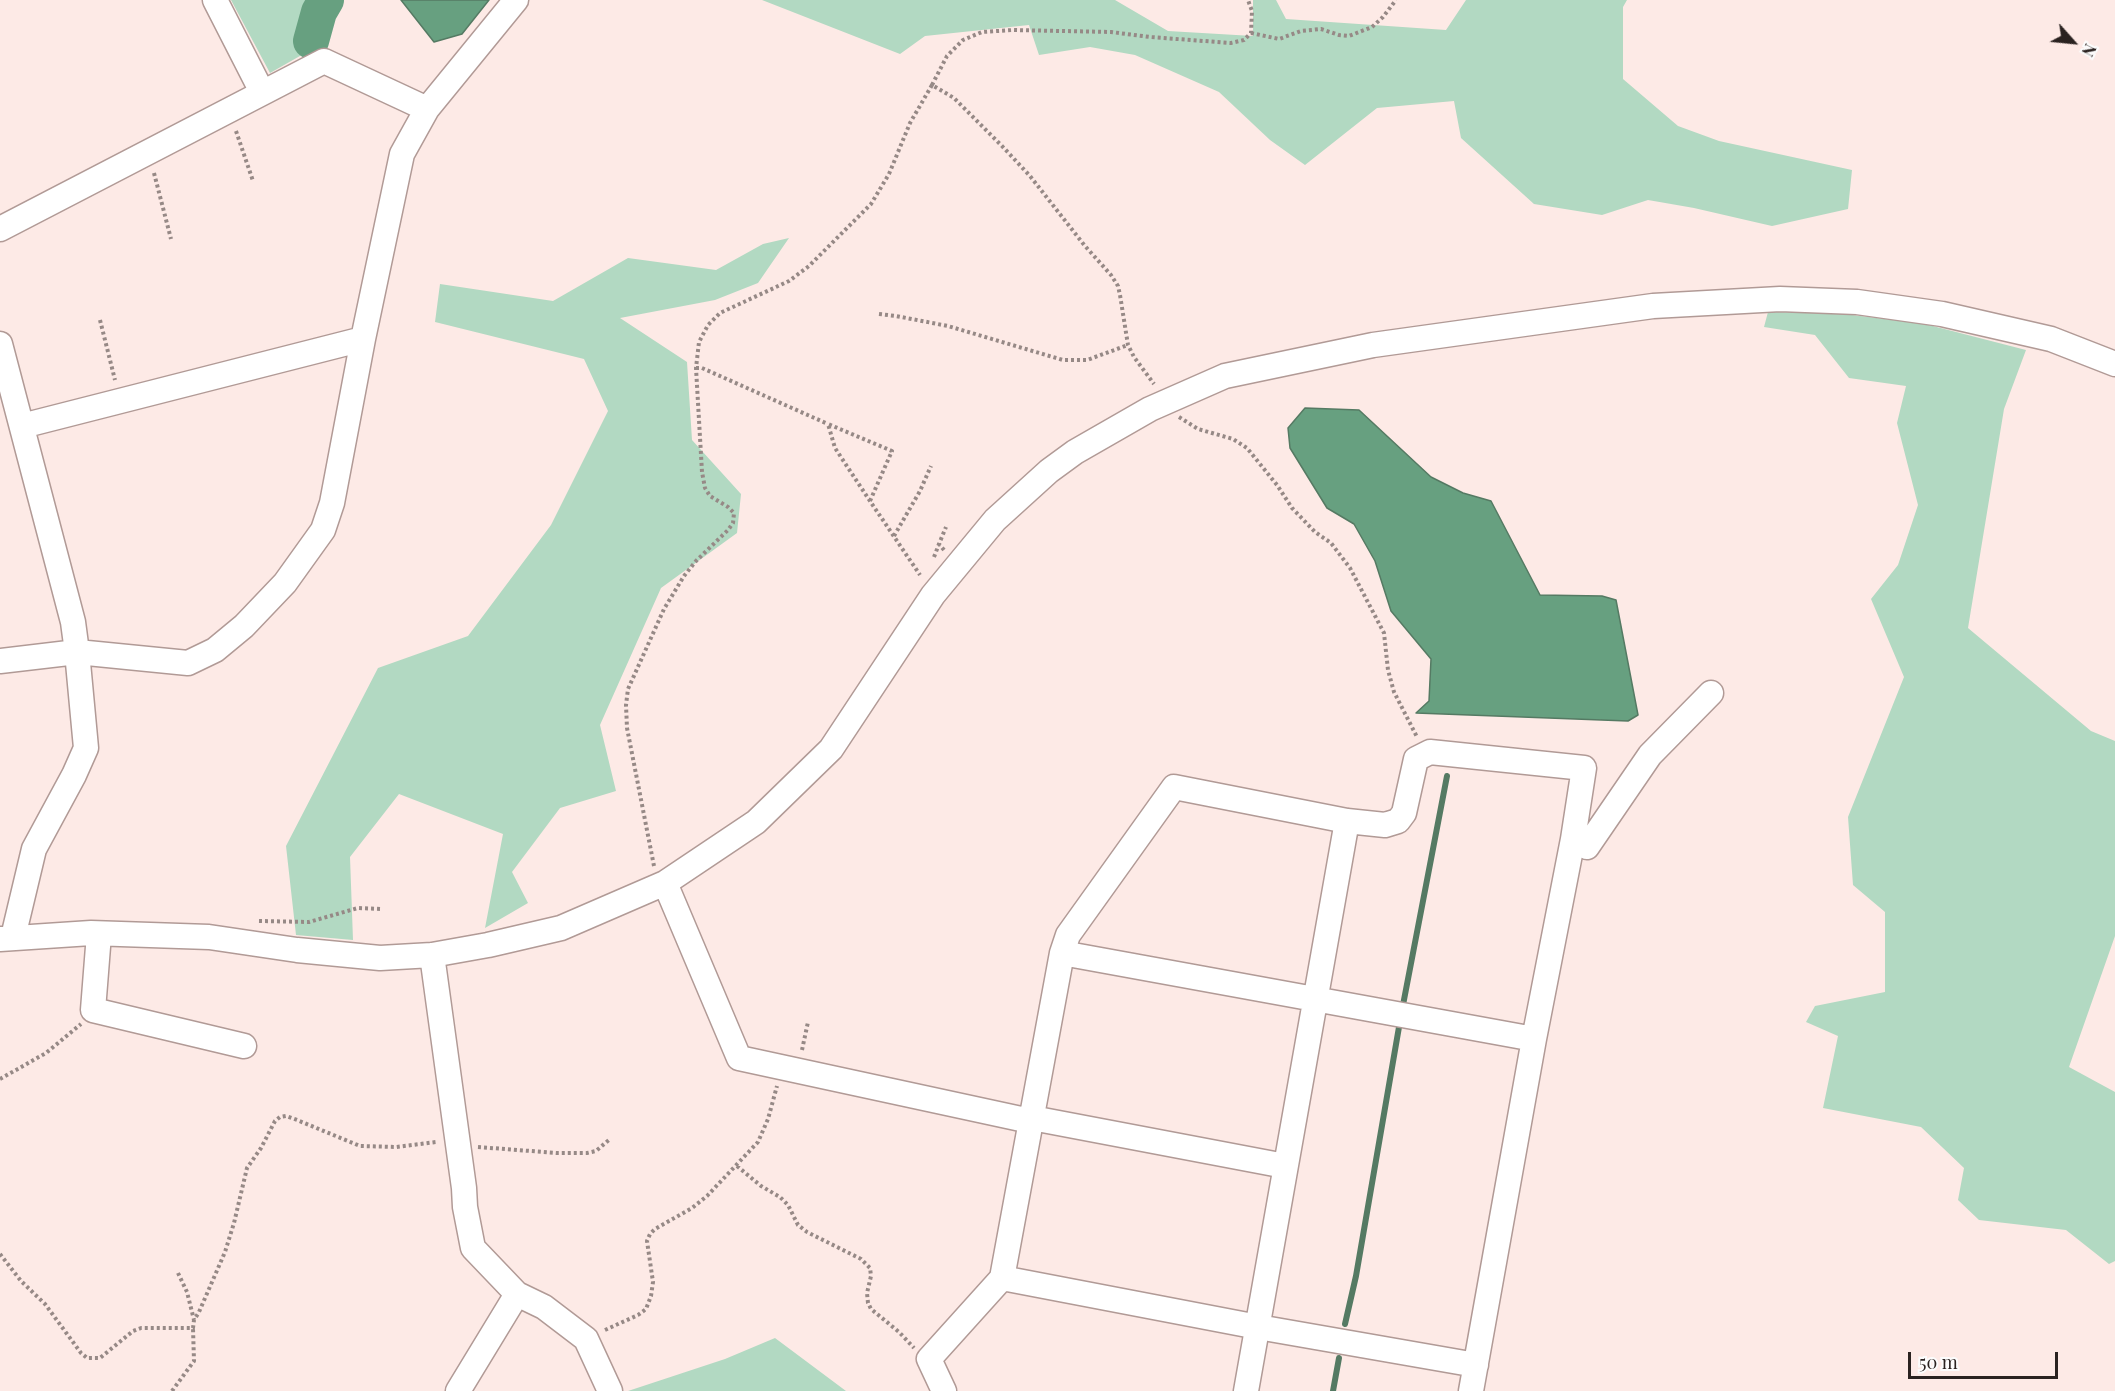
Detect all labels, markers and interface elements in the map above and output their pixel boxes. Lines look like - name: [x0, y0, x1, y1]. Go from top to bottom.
- north arrow: [2043, 12, 2103, 72]
- text: N: [2078, 40, 2101, 60]
- scale bar: [1911, 1340, 2061, 1378]
- text: 50 m: [1919, 1350, 1958, 1374]

